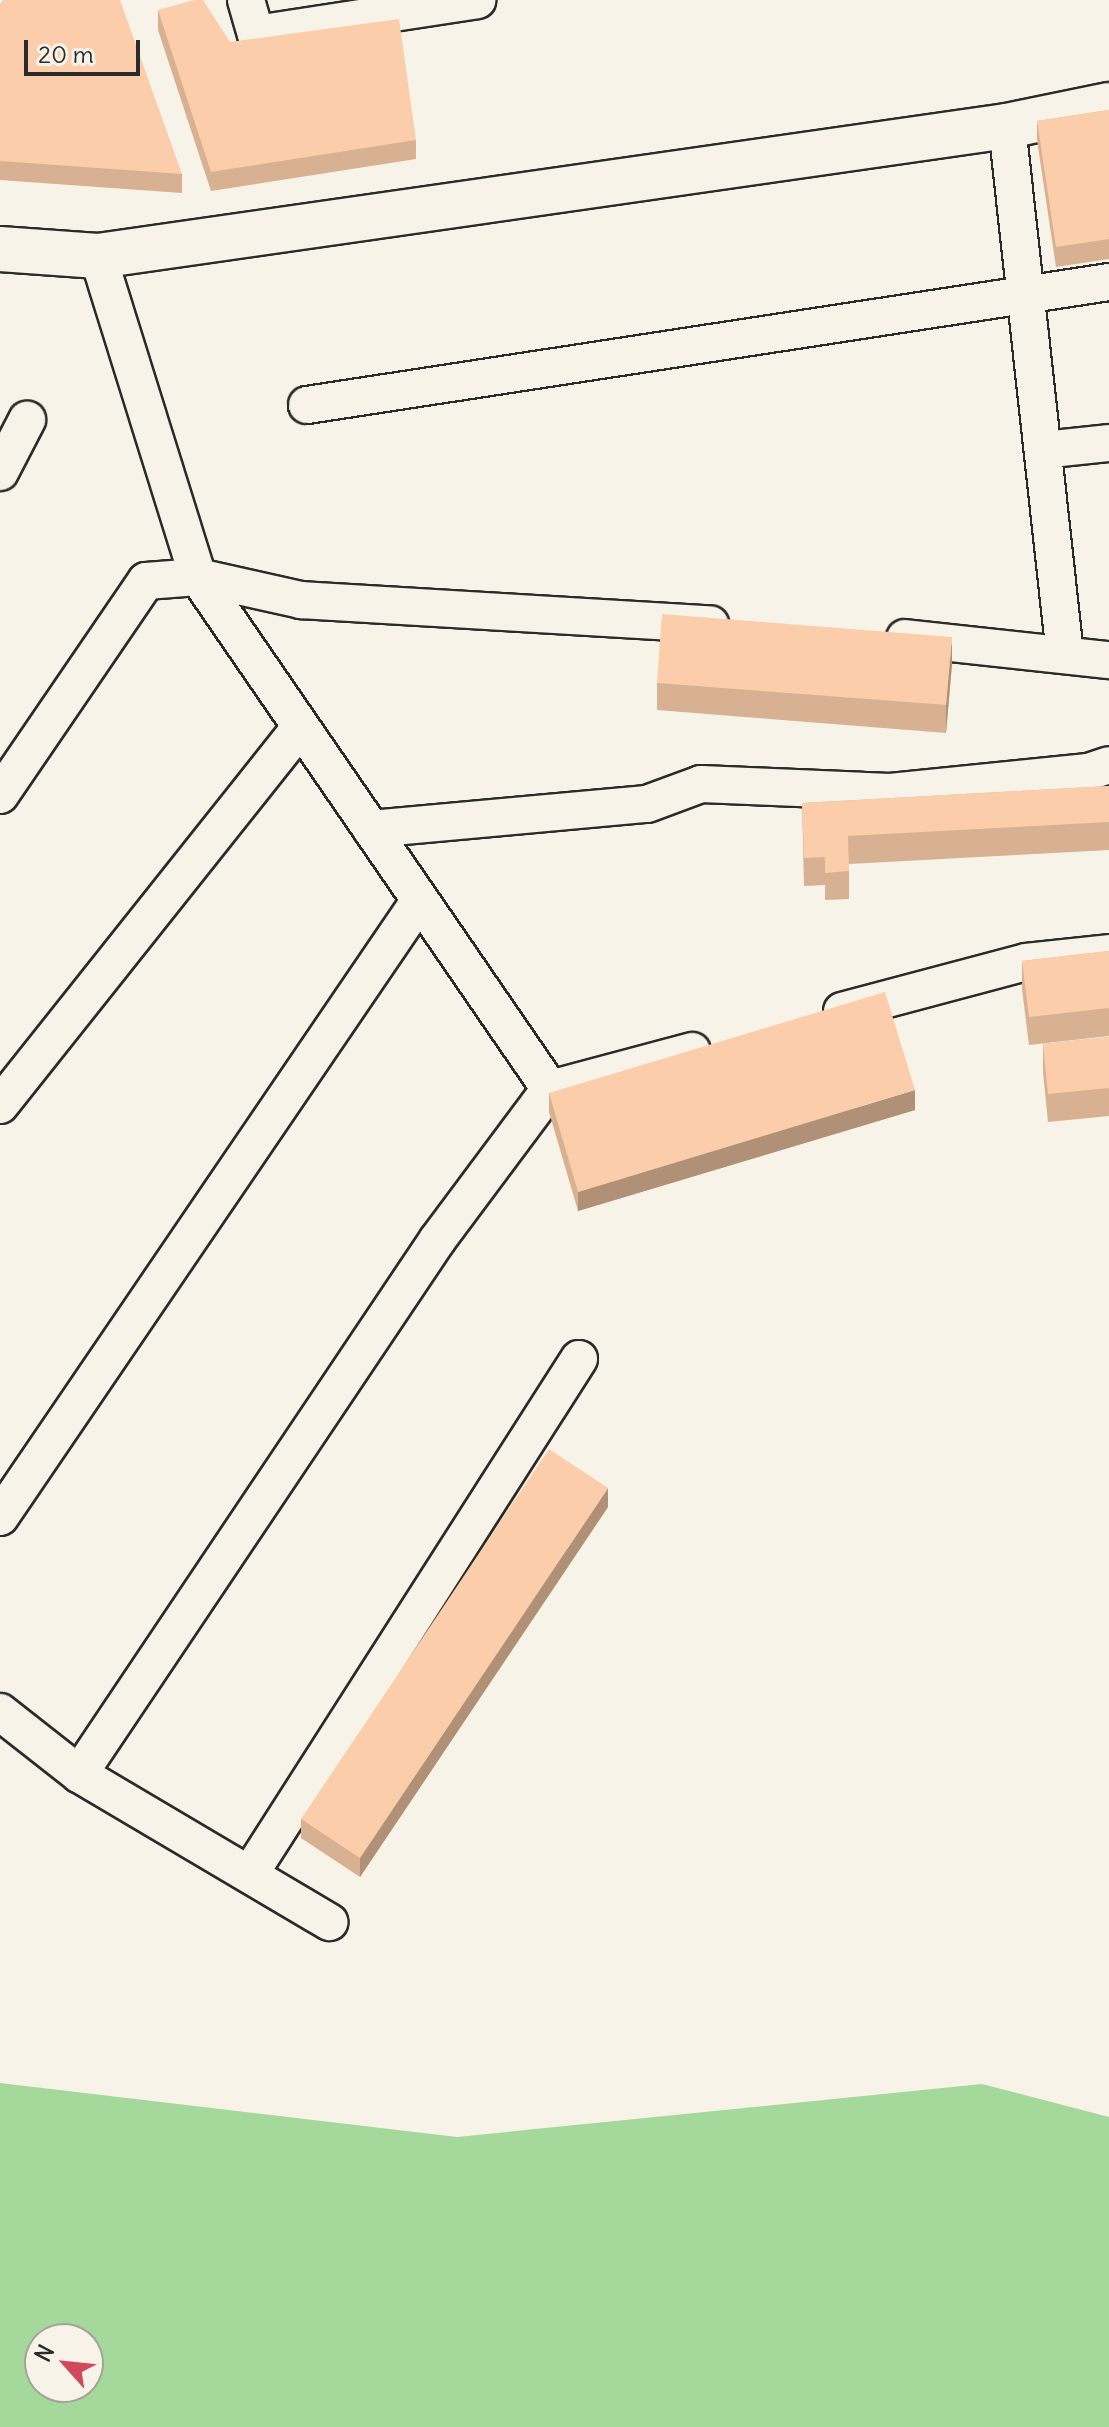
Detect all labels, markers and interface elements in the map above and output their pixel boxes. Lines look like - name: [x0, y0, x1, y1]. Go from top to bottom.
- scale bar: [28, 24, 144, 74]
- text: 20 m: [38, 39, 94, 69]
- north arrow: [24, 2323, 104, 2403]
- text: N: [28, 2340, 60, 2366]

